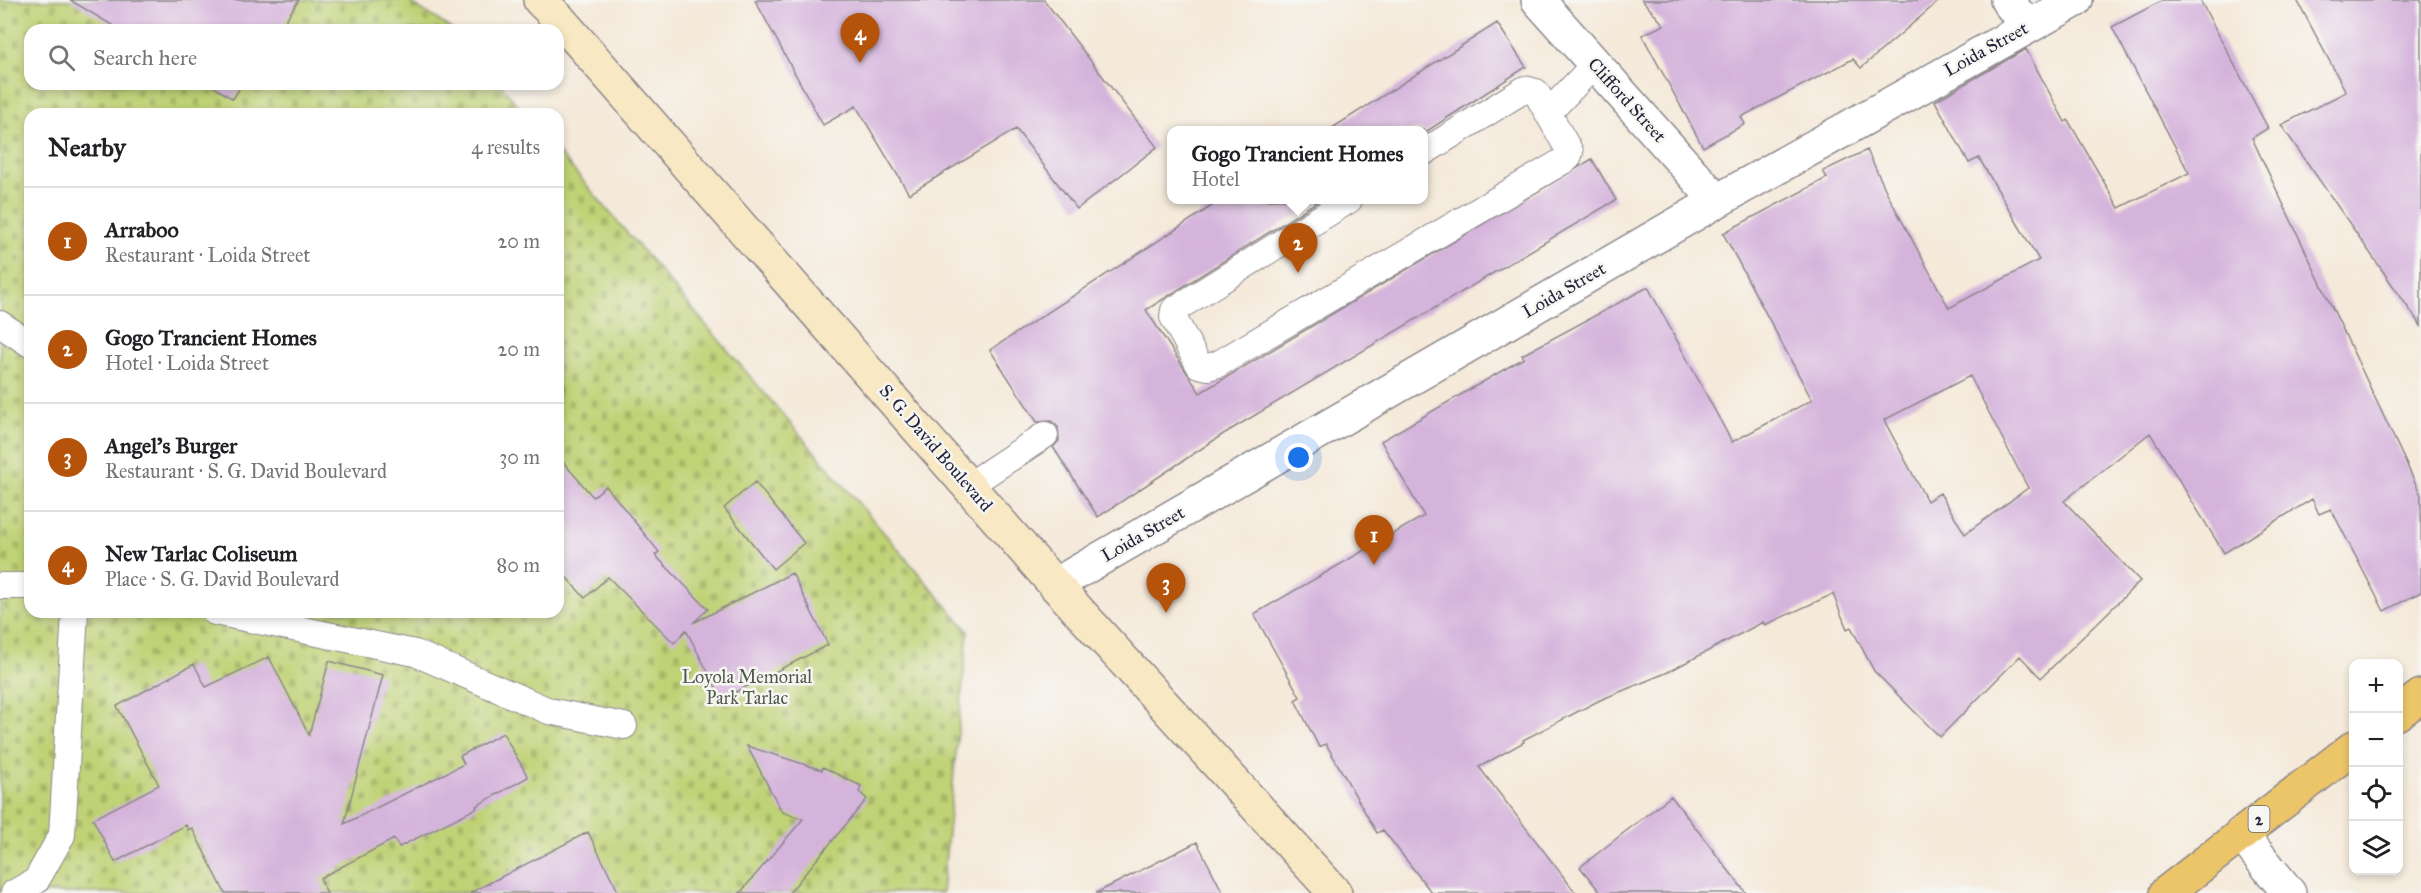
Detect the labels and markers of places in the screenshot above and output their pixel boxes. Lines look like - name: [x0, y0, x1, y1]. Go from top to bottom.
- pin: 4: [840, 14, 880, 63]
- pin: 2: [1278, 224, 1318, 273]
- pin: 1: [1354, 516, 1394, 565]
- pin: 3: [1146, 564, 1186, 613]

